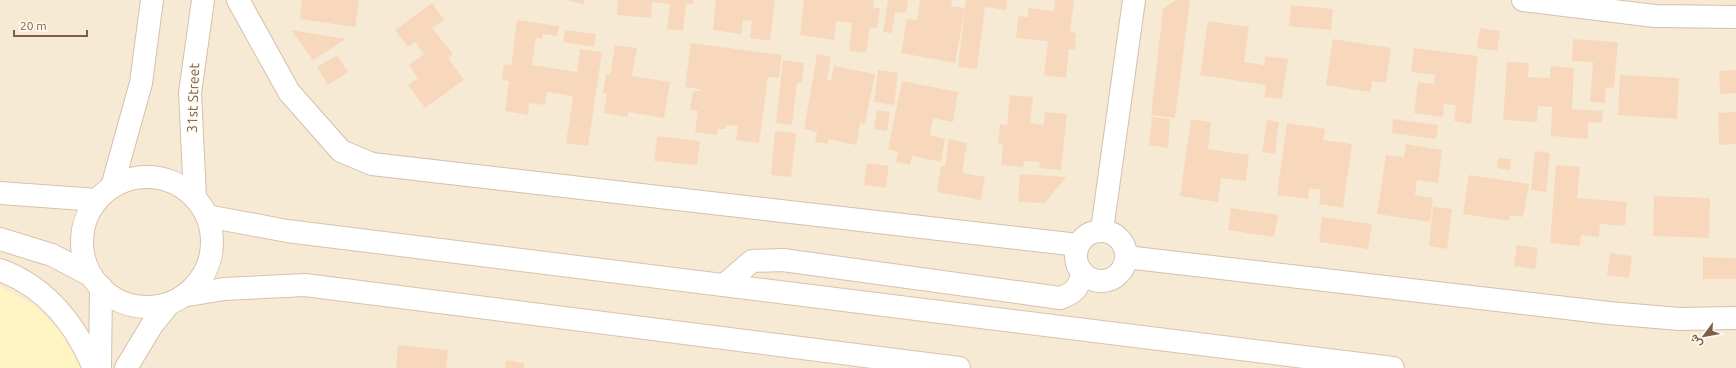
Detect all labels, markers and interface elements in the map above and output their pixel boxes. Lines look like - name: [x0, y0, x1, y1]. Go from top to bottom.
- scale bar: [14, 12, 87, 38]
- text: 20 m: [20, 19, 47, 32]
- street label: 31st Street: [184, 62, 202, 133]
- north arrow: [1684, 316, 1724, 356]
- text: ش: [1687, 332, 1705, 350]

